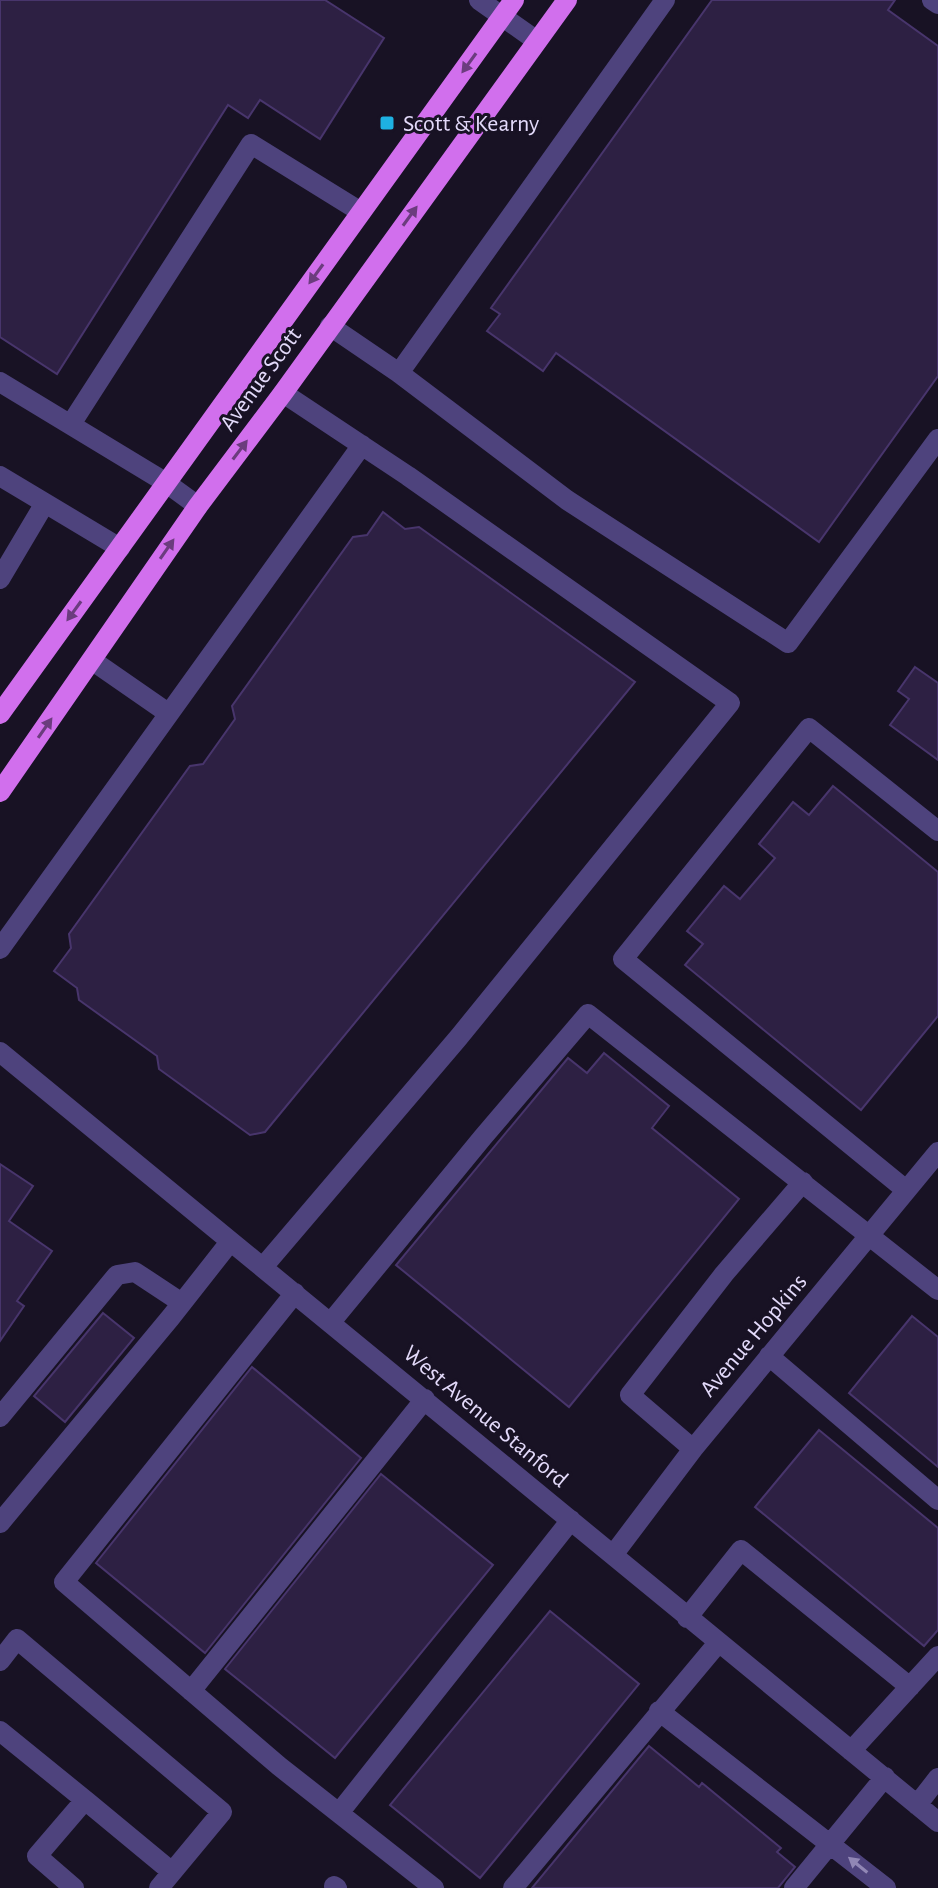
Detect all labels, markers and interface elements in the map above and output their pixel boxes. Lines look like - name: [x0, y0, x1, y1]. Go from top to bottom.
- one-way arrow: [461, 53, 477, 74]
- place label: Scott & Kearny: [403, 112, 539, 136]
- marker: Scott & Kearny: [378, 114, 396, 132]
- one-way arrow: [402, 206, 417, 227]
- one-way arrow: [309, 263, 324, 284]
- street label: Avenue Scott: [216, 323, 306, 436]
- one-way arrow: [232, 440, 248, 460]
- one-way arrow: [159, 539, 174, 560]
- one-way arrow: [67, 601, 83, 622]
- one-way arrow: [37, 718, 52, 739]
- street label: Avenue Hopkins: [696, 1270, 812, 1402]
- street label: West Avenue Stanford: [399, 1341, 572, 1492]
- one-way arrow: [848, 1857, 868, 1874]

